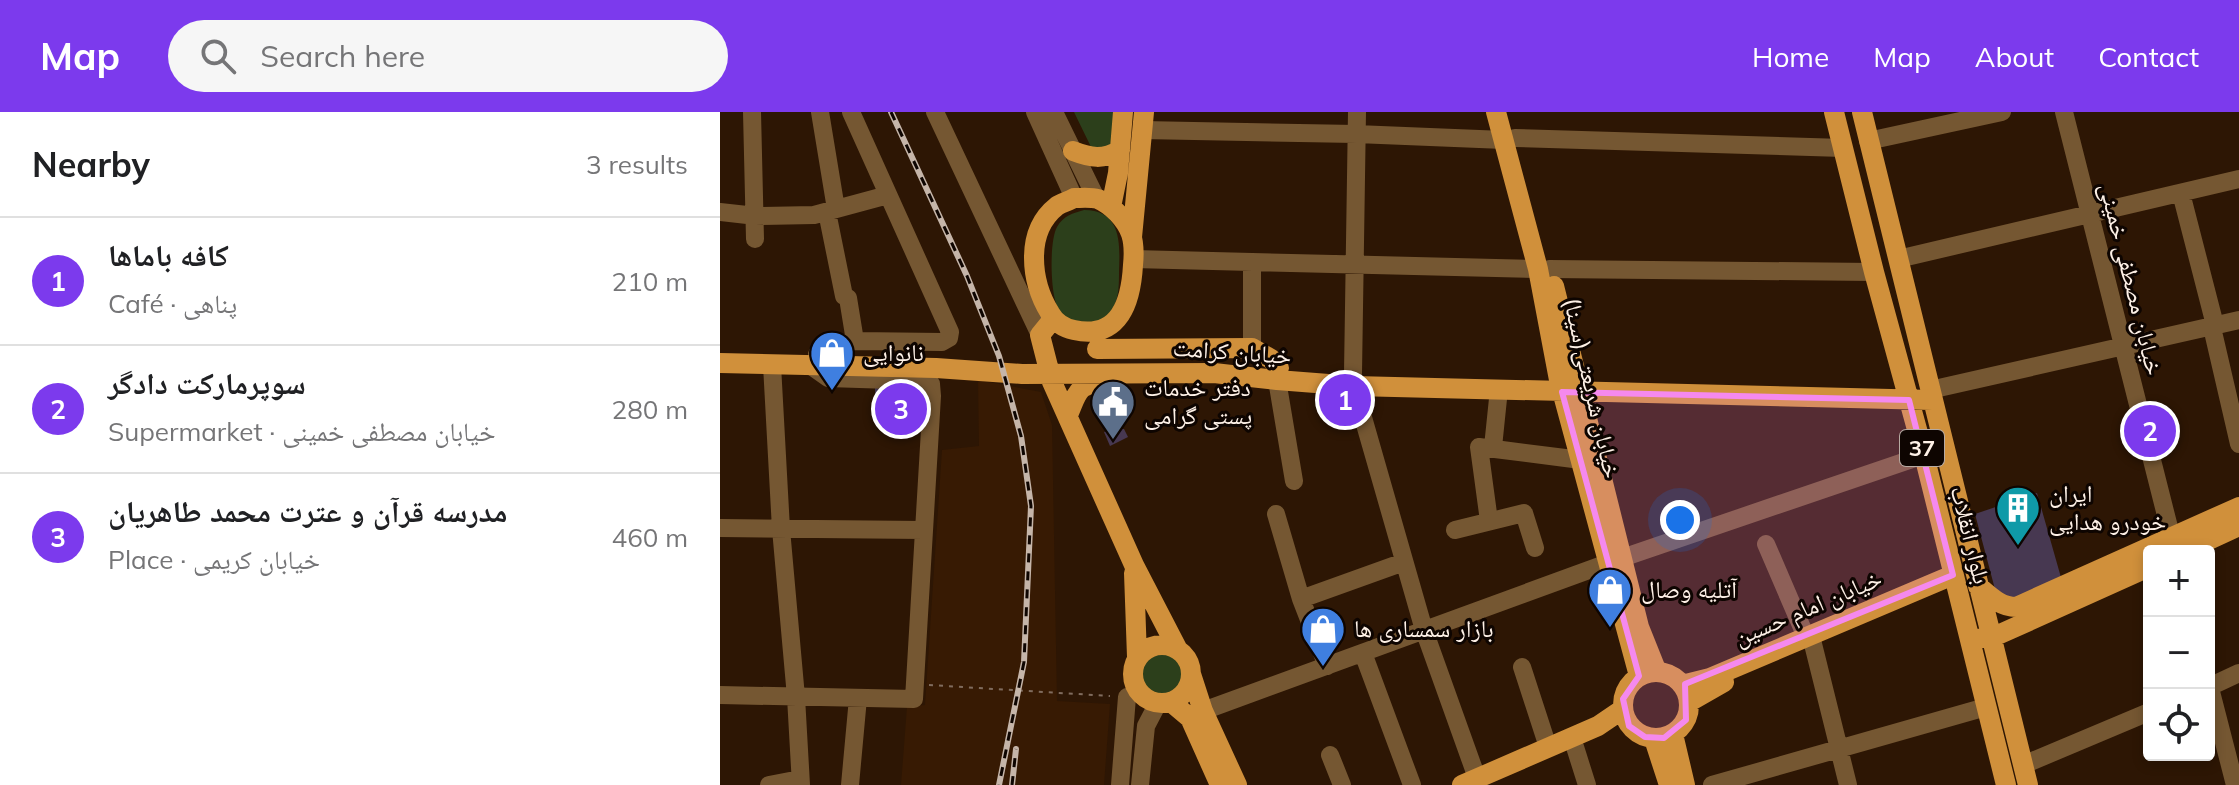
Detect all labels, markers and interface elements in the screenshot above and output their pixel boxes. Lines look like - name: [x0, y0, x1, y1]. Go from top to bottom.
- search box: [168, 20, 728, 92]
- text: Map: [40, 32, 120, 80]
- icon: search: [196, 34, 240, 78]
- text: Search here: [260, 37, 425, 75]
- text: Home: [1752, 39, 1829, 74]
- text: Map: [1873, 39, 1931, 74]
- text: About: [1975, 39, 2054, 74]
- text: Contact: [2098, 39, 2199, 74]
- text: Nearby: [32, 143, 150, 186]
- text: 3 results: [586, 148, 688, 181]
- street label: خیابان مصطفی خمینی: [2094, 180, 2170, 378]
- text: کافه باماها: [108, 236, 229, 274]
- text: 1: [50, 265, 66, 298]
- text: 210 m: [612, 265, 688, 298]
- text: Café · پناهی: [108, 287, 237, 320]
- street label: خیابان شریعتی(سینا): [1558, 294, 1628, 481]
- shop icon: نانوایی: [808, 329, 856, 392]
- street label: خیابان کرامت: [1172, 332, 1292, 370]
- place label: نانوایی: [863, 337, 924, 367]
- text: سوپرمارکت دادگر: [108, 364, 306, 402]
- pin: 1: [1319, 370, 1371, 430]
- place label: دفتر خدمات پستی گرامی: [1144, 372, 1252, 430]
- public building icon: دفتر خدمات پستی گرامی: [1089, 378, 1137, 441]
- pin: 3: [875, 379, 927, 439]
- text: 2: [50, 393, 66, 426]
- text: 280 m: [612, 393, 688, 426]
- pin: 2: [2124, 401, 2176, 461]
- text: Supermarket · خیابان مصطفی خمینی: [108, 415, 496, 448]
- road number: 37: [1900, 430, 1944, 466]
- place label: ایران خودرو هدایی: [2049, 478, 2166, 536]
- street label: بلوار انقلاب: [1944, 483, 1998, 587]
- building icon: ایران خودرو هدایی: [1994, 484, 2042, 547]
- text: مدرسه قرآن و عترت محمد طاهریان: [108, 492, 507, 530]
- your location: [1660, 500, 1700, 540]
- text: 3: [50, 521, 66, 554]
- text: 460 m: [612, 521, 688, 554]
- text: Place · خیابان کریمی: [108, 543, 320, 576]
- map controls: [2143, 545, 2215, 761]
- button: +: [2143, 545, 2215, 617]
- street label: خیابان امام حسین: [1729, 562, 1887, 654]
- shop icon: آتلیه وصال: [1586, 566, 1634, 629]
- place label: آتلیه وصال: [1641, 574, 1738, 604]
- shop icon: بازار سمساری ها: [1299, 605, 1347, 668]
- place label: بازار سمساری ها: [1354, 613, 1494, 643]
- button: −: [2143, 617, 2215, 689]
- button: locate: [2143, 689, 2215, 761]

